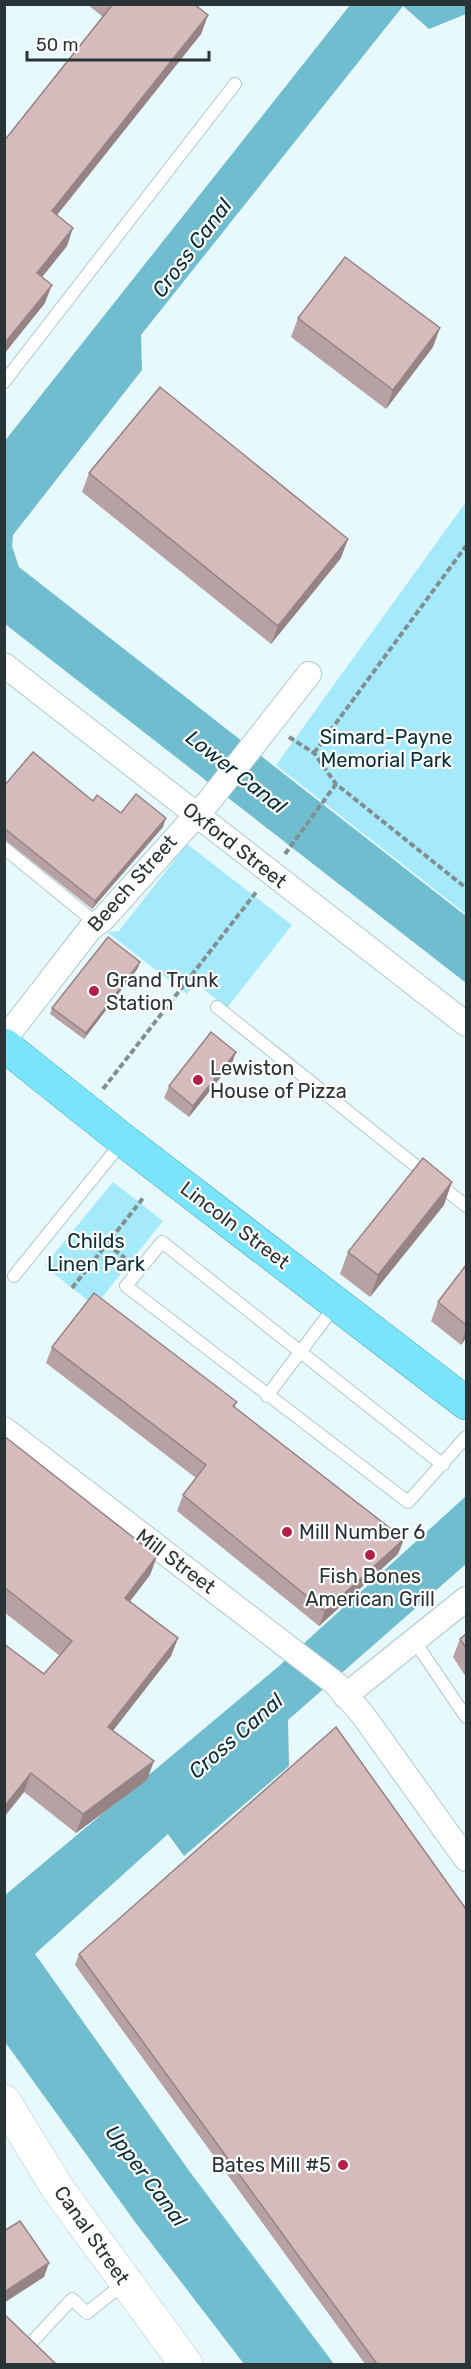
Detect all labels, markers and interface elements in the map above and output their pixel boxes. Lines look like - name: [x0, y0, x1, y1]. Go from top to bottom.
- scale bar: [27, 24, 208, 62]
- text: 50 m: [36, 34, 79, 56]
- water label: Cross Canal: [146, 193, 237, 302]
- water label: Lower Canal: [181, 725, 292, 819]
- park label: Simard-Payne Memorial Park: [320, 725, 452, 772]
- street label: Oxford Street: [178, 797, 292, 893]
- street label: Beech Street: [82, 830, 182, 936]
- place label: Grand Trunk Station: [106, 968, 219, 1015]
- marker: Grand Trunk Station: [87, 984, 101, 998]
- place label: Lewiston House of Pizza: [210, 1056, 347, 1103]
- marker: Lewiston House of Pizza: [191, 1073, 205, 1087]
- street label: Lincoln Street: [176, 1176, 294, 1274]
- park label: Childs Linen Park: [47, 1229, 146, 1276]
- place label: Mill Number 6: [299, 1520, 425, 1544]
- street label: Mill Street: [132, 1523, 221, 1599]
- marker: Mill Number 6: [280, 1525, 294, 1539]
- marker: Fish Bones American Grill: [363, 1548, 377, 1562]
- place label: Fish Bones American Grill: [305, 1564, 435, 1611]
- water label: Cross Canal: [183, 1687, 289, 1783]
- water label: Upper Canal: [100, 2120, 193, 2232]
- place label: Bates Mill #5: [211, 2153, 331, 2177]
- marker: Bates Mill #5: [336, 2158, 350, 2172]
- street label: Canal Street: [49, 2181, 135, 2289]

